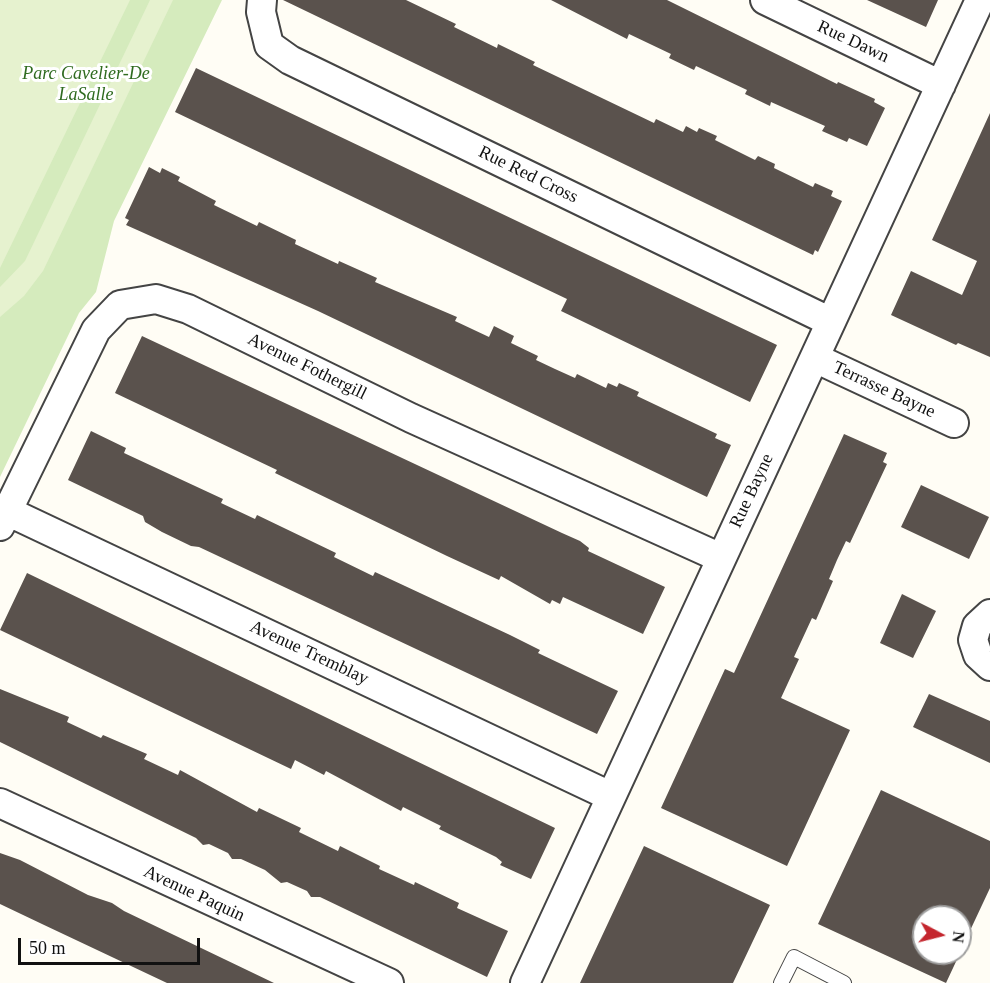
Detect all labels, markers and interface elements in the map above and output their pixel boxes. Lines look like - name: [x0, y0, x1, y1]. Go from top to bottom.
- street label: Rue Dawn: [814, 16, 892, 68]
- park label: Parc Cavelier-De LaSalle: [22, 63, 150, 106]
- street label: Rue Red Cross: [475, 142, 581, 208]
- street label: Avenue Fothergill: [244, 329, 370, 405]
- street label: Terrasse Bayne: [830, 357, 938, 423]
- street label: Rue Bayne: [725, 450, 779, 532]
- street label: Avenue Tremblay: [246, 616, 372, 690]
- street label: Avenue Paquin: [140, 861, 248, 927]
- north arrow: [912, 905, 972, 965]
- scale bar: [21, 926, 202, 964]
- text: N: [949, 930, 968, 944]
- text: 50 m: [29, 938, 66, 958]

